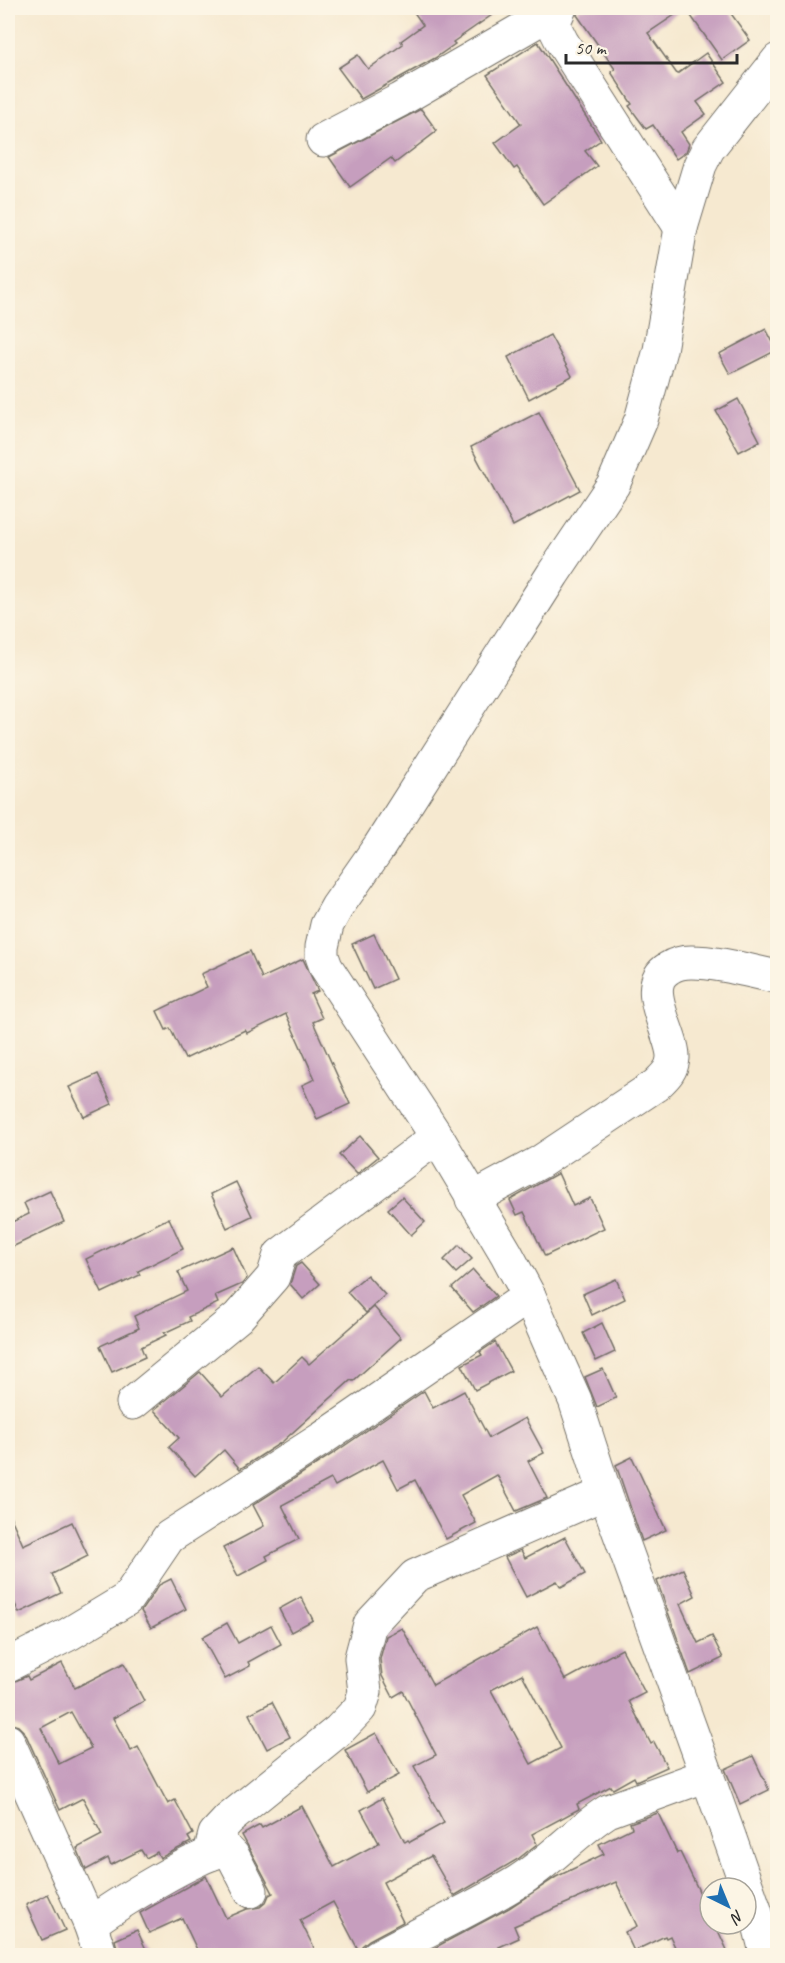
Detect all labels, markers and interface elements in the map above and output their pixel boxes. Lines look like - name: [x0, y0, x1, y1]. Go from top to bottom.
- scale bar: [566, 27, 737, 65]
- text: 50 m: [575, 37, 608, 59]
- north arrow: [698, 1876, 758, 1936]
- text: N: [725, 1906, 748, 1929]

